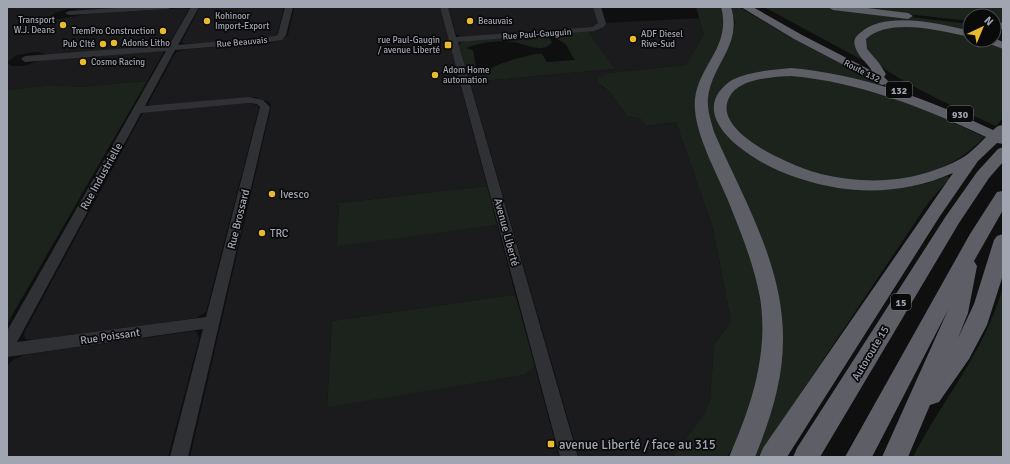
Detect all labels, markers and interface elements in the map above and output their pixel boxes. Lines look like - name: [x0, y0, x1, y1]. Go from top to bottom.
- north arrow: [962, 8, 1002, 48]
- place label: Kohinoor Import-Export: [215, 11, 269, 32]
- text: N: [981, 14, 996, 29]
- place label: Transport W.J. Deans: [14, 15, 55, 36]
- marker: Kohinoor Import-Export: [202, 16, 212, 26]
- marker: Beauvais: [465, 16, 475, 26]
- place label: Beauvais: [478, 16, 513, 27]
- marker: Transport W.J. Deans: [58, 20, 68, 30]
- place label: TremPro Construction: [72, 26, 155, 37]
- marker: TremPro Construction: [158, 26, 168, 36]
- street label: Rue Paul-Gauguin: [502, 27, 572, 42]
- place label: ADF Diesel Rive-Sud: [641, 29, 683, 50]
- marker: ADF Diesel Rive-Sud: [628, 34, 638, 44]
- street label: Rue Beauvais: [216, 35, 268, 50]
- place label: rue Paul-Gaugin / avenue Liberté: [378, 35, 440, 56]
- marker: Adonis Litho: [109, 38, 119, 48]
- place label: Adonis Litho: [122, 38, 170, 49]
- place label: Pub CIté: [63, 39, 95, 50]
- marker: Pub CIté: [98, 39, 108, 49]
- marker: rue Paul-Gaugin / avenue Liberté: [443, 40, 453, 50]
- marker: Cosmo Racing: [78, 57, 88, 67]
- place label: Cosmo Racing: [91, 57, 145, 68]
- street label: Route 132: [842, 58, 882, 85]
- place label: Adom Home automation: [443, 65, 490, 86]
- marker: Adom Home automation: [430, 70, 440, 80]
- road number: 132: [886, 82, 912, 98]
- road number: 930: [947, 106, 973, 122]
- street label: Rue Industrielle: [78, 141, 125, 212]
- street label: Rue Brossard: [225, 188, 252, 250]
- place label: Ivesco: [280, 188, 310, 201]
- marker: Ivesco: [267, 189, 277, 199]
- street label: Avenue Liberté: [491, 197, 522, 268]
- place label: TRC: [270, 227, 289, 240]
- marker: TRC: [257, 228, 267, 238]
- road number: 15: [891, 294, 911, 310]
- street label: Autoroute 15: [849, 324, 892, 383]
- street label: Rue Poissant: [79, 326, 141, 347]
- place label: avenue Liberté / face au 315: [559, 437, 716, 453]
- marker: avenue Liberté / face au 315: [546, 439, 556, 449]

